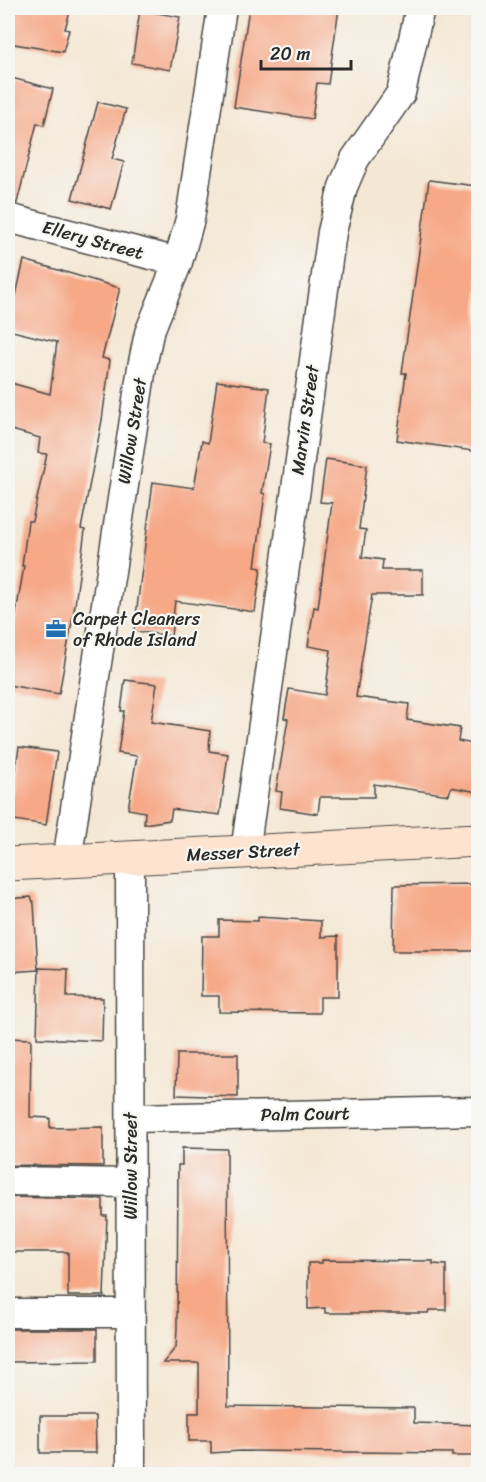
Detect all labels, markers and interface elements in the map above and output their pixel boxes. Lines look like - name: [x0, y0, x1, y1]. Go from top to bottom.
- scale bar: [261, 33, 351, 71]
- text: 20 m: [270, 38, 310, 70]
- street label: Ellery Street: [39, 211, 147, 269]
- street label: Marvin Street: [281, 362, 329, 477]
- street label: Willow Street: [108, 375, 156, 486]
- place label: Carpet Cleaners of Rhode Island: [73, 603, 201, 656]
- office icon: Carpet Cleaners of Rhode Island: [44, 617, 68, 641]
- street label: Messer Street: [185, 833, 301, 871]
- street label: Palm Court: [260, 1097, 350, 1131]
- street label: Willow Street: [115, 1112, 147, 1220]

